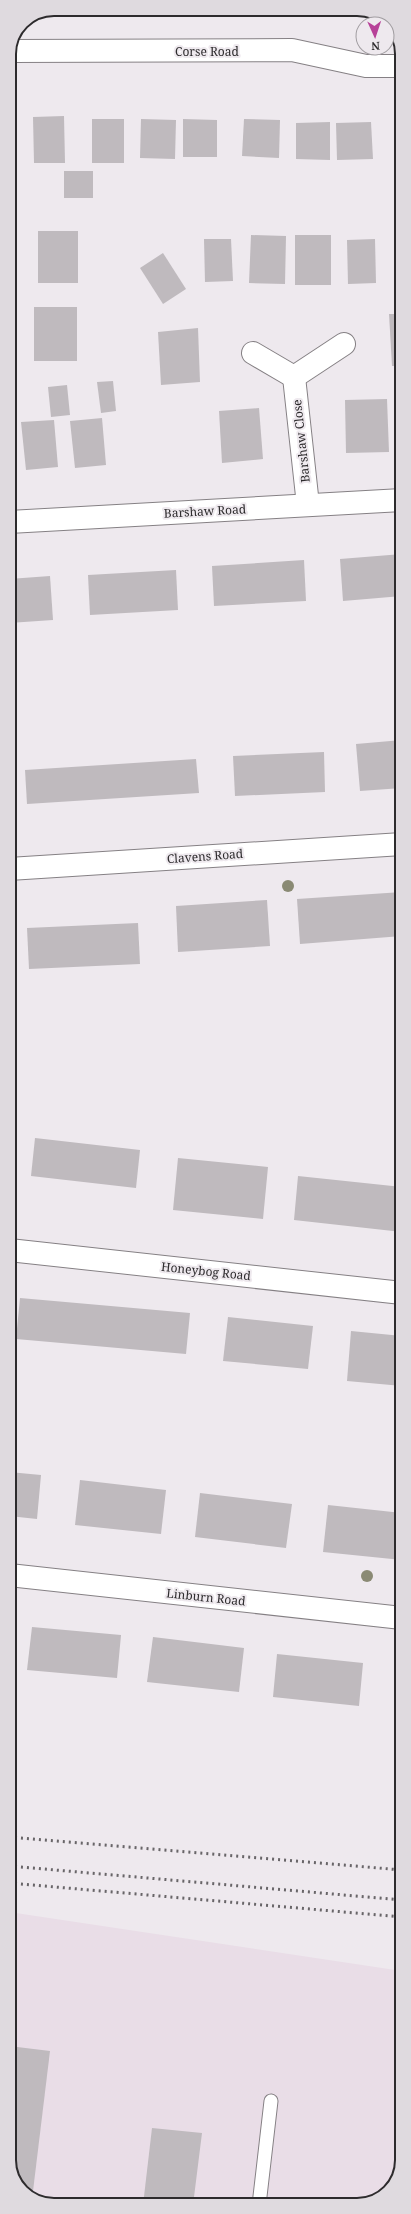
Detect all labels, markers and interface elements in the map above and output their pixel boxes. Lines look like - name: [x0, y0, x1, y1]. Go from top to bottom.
- north arrow: [355, 16, 395, 56]
- text: N: [370, 39, 380, 54]
- street label: Corse Road: [175, 43, 240, 60]
- street label: Barshaw Close: [288, 399, 314, 483]
- street label: Barshaw Road: [163, 500, 247, 522]
- street label: Clavens Road: [166, 845, 244, 867]
- street label: Honeybog Road: [160, 1258, 252, 1284]
- street label: Linburn Road: [166, 1584, 247, 1610]

